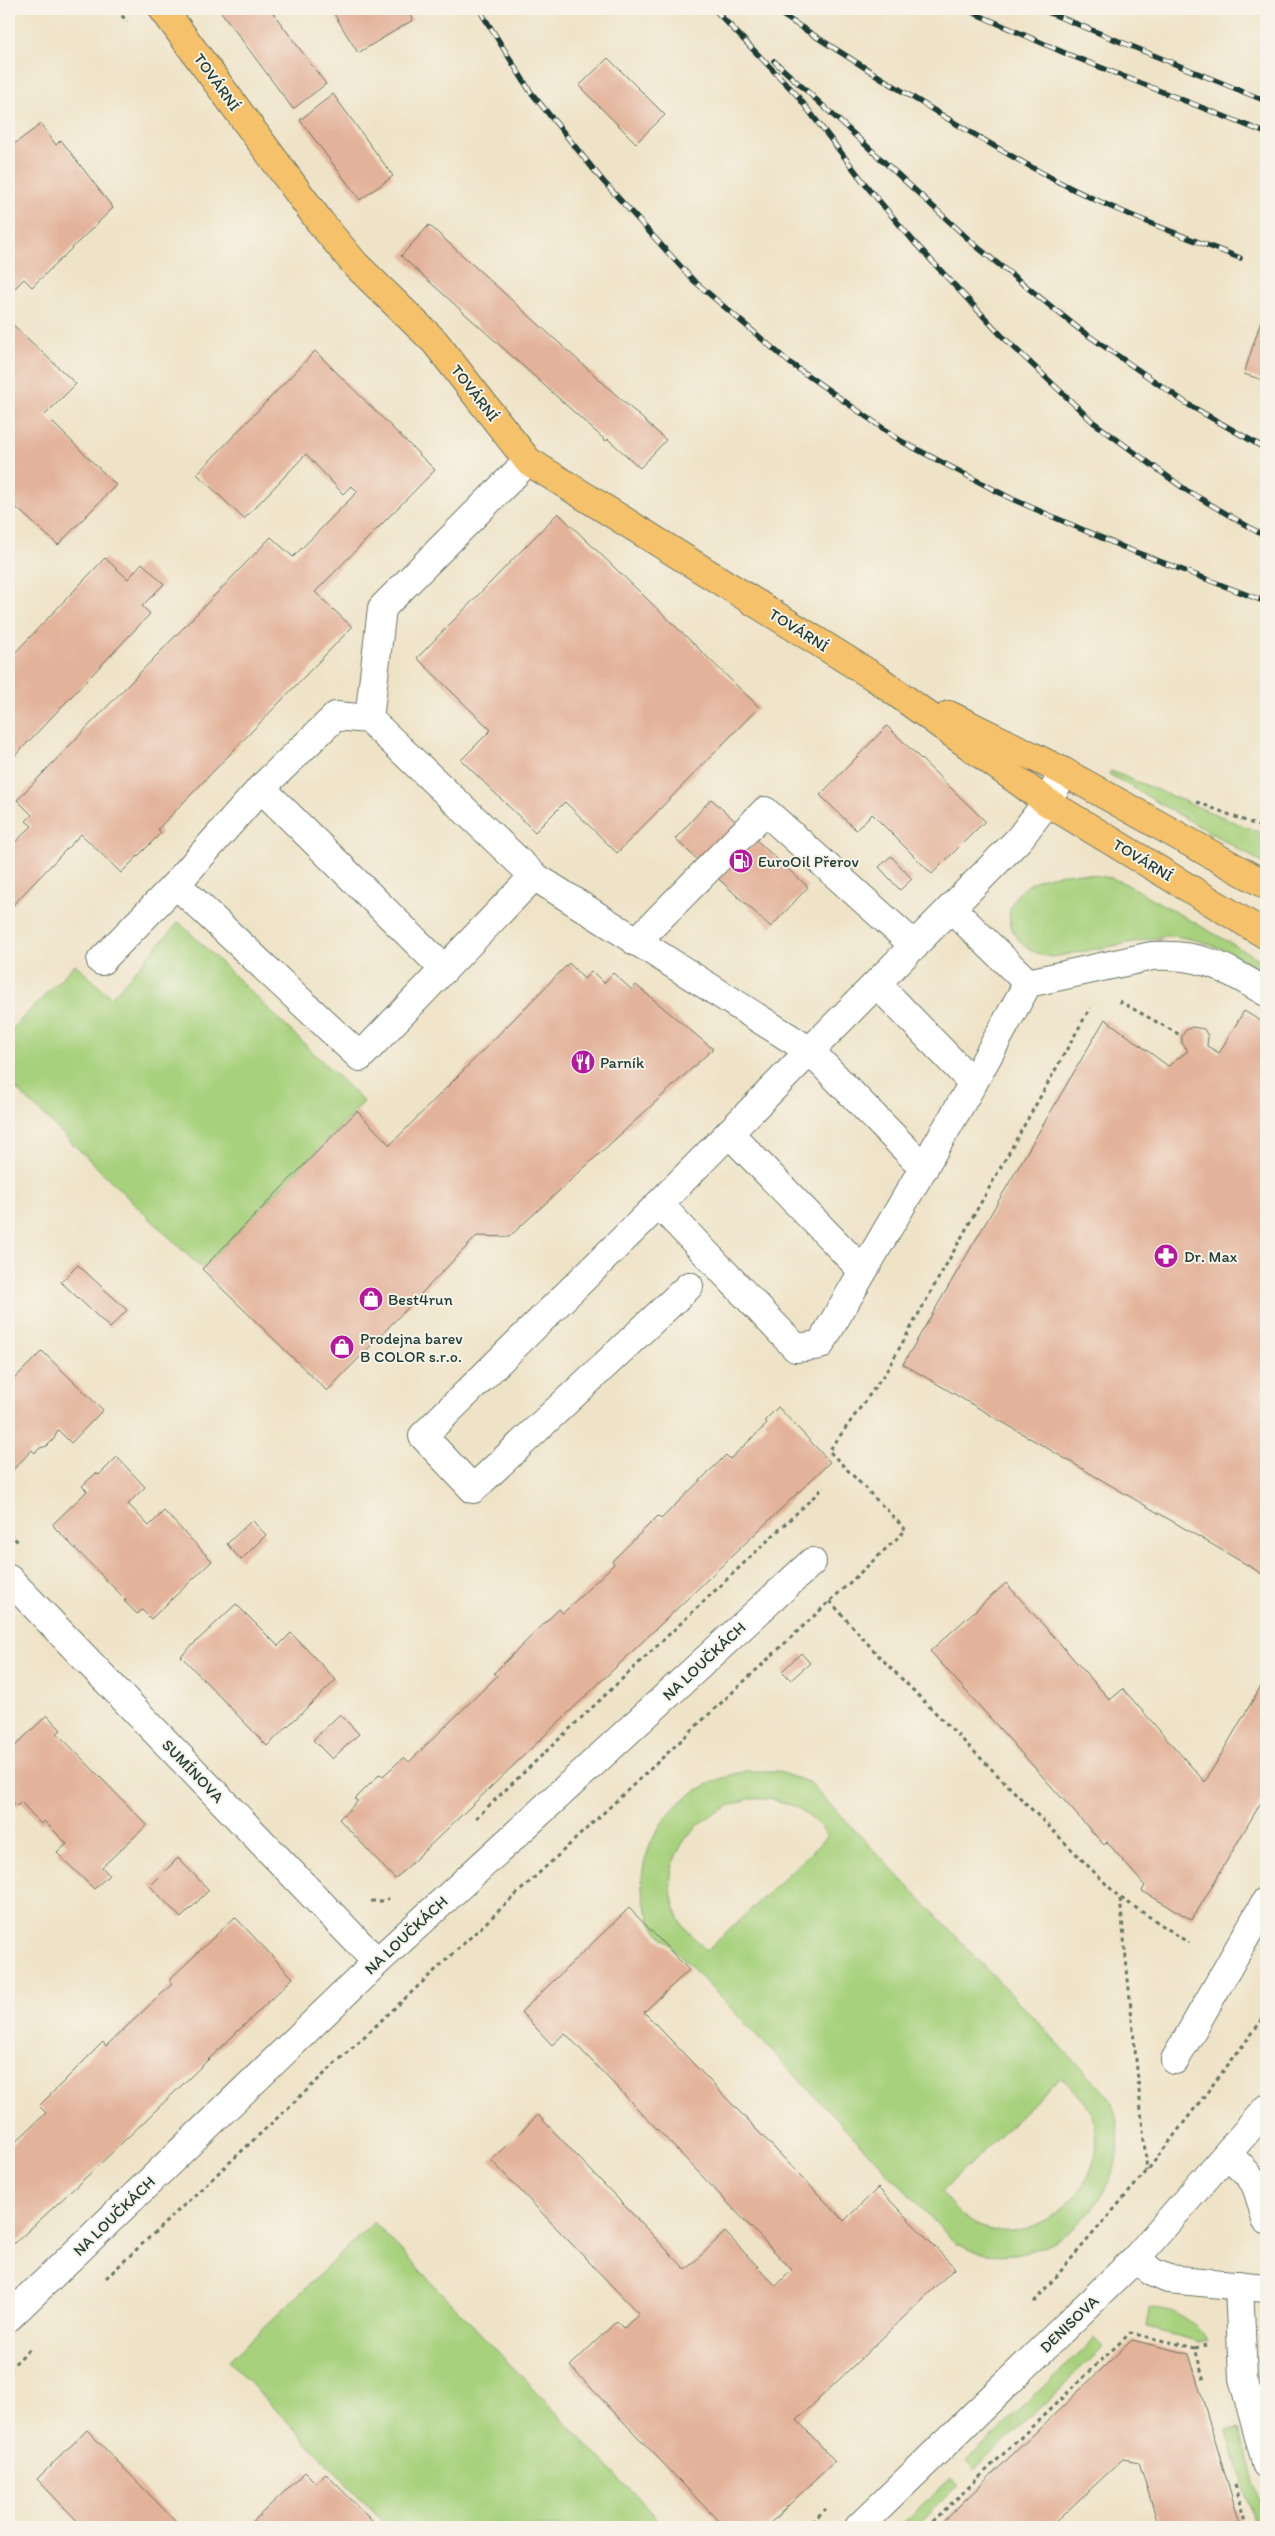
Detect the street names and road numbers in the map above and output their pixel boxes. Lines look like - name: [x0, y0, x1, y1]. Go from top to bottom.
- street label: TOVÁRNÍ: [190, 49, 244, 115]
- street label: TOVÁRNÍ: [447, 361, 503, 425]
- street label: TOVÁRNÍ: [766, 604, 832, 656]
- street label: TOVÁRNÍ: [1110, 835, 1177, 885]
- street label: NA LOUČKÁCH: [658, 1618, 750, 1704]
- street label: SUMÍNOVA: [158, 1735, 228, 1807]
- street label: NA LOUČKÁCH: [360, 1892, 452, 1978]
- street label: NA LOUČKÁCH: [69, 2172, 159, 2260]
- street label: DENISOVA: [1036, 2291, 1102, 2357]

